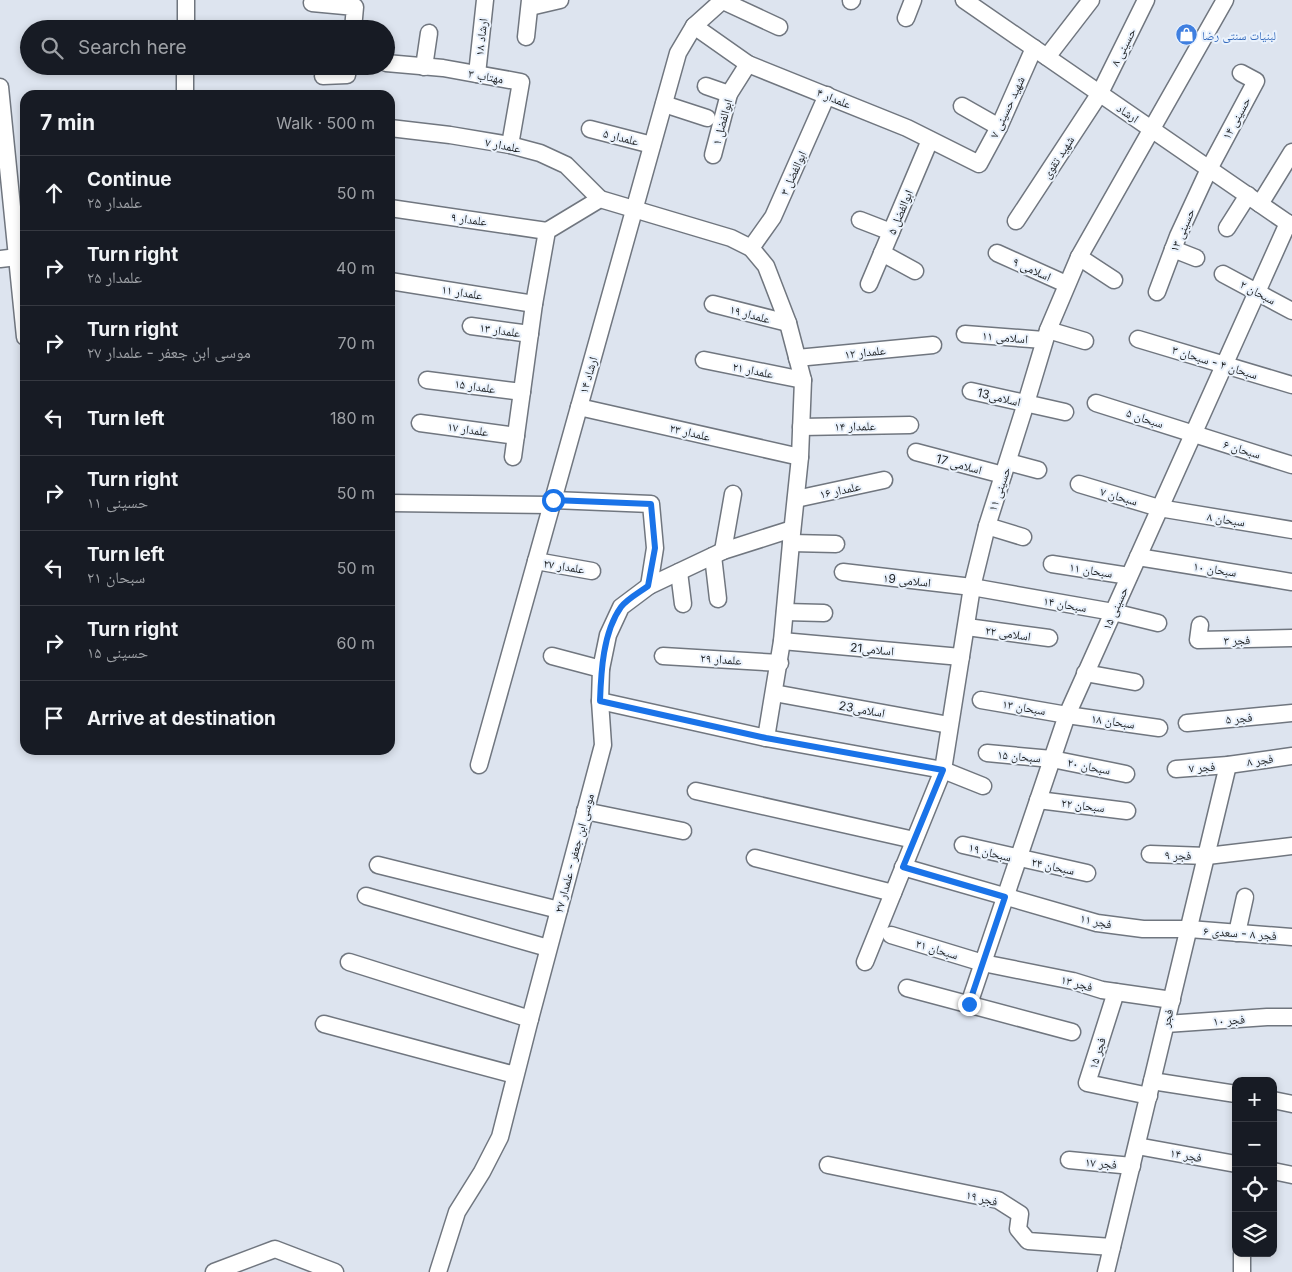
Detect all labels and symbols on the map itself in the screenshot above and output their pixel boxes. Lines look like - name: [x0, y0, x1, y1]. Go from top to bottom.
- street label: ارشاد ۱۸: [472, 17, 490, 56]
- shop icon: لبنیات سنتی رضا: [1174, 23, 1198, 47]
- street label: حسینی ۸: [1107, 25, 1139, 69]
- place label: لبنیات سنتی رضا: [1202, 28, 1276, 43]
- street label: مهتاب ۳: [467, 66, 505, 87]
- street label: شهید حسینی ۷: [986, 74, 1028, 140]
- street label: علمدار ۴: [815, 84, 853, 112]
- street label: حسینی ۱۴: [1219, 94, 1254, 142]
- street label: ابوالفضل ۱: [709, 97, 736, 147]
- street label: ارشاد: [1114, 100, 1142, 126]
- street label: علمدار ۵: [602, 125, 640, 149]
- street label: شهید تقوی: [1039, 133, 1077, 181]
- street label: علمدار ۷: [484, 134, 522, 156]
- street label: ابوالفضل ۳: [777, 148, 810, 198]
- street label: ابوالفضل ۵: [884, 187, 916, 237]
- street label: حسینی ۱۳: [1166, 206, 1198, 254]
- street label: علمدار ۹: [450, 209, 488, 229]
- street label: اسلامی ۹: [1010, 254, 1054, 284]
- street label: سبحان ۲: [1237, 276, 1278, 308]
- street label: علمدار ۱۱: [440, 281, 484, 303]
- street label: علمدار ۱۹: [728, 301, 772, 327]
- street label: علمدار ۱۳: [479, 320, 521, 340]
- street label: اسلامی ۱۱: [981, 328, 1029, 346]
- street label: علمدار ۱۲: [844, 342, 886, 362]
- street label: سبحان ۴ - سبحان ۳: [1170, 342, 1260, 383]
- street label: ارشاد ۱۴: [576, 355, 600, 395]
- street label: علمدار ۲۱: [731, 359, 775, 381]
- street label: علمدار ۱۵: [454, 376, 496, 396]
- street label: اسلامی13: [976, 385, 1022, 409]
- street label: سبحان ۵: [1124, 405, 1166, 431]
- street label: علمدار ۱۴: [834, 418, 876, 434]
- street label: علمدار ۱۷: [447, 419, 489, 439]
- street label: علمدار ۲۳: [668, 420, 712, 444]
- street label: سبحان ۶: [1221, 436, 1263, 462]
- street label: اسلامی 17: [934, 451, 984, 477]
- street label: حسینی ۱۱: [984, 465, 1014, 513]
- street label: علمدار ۱۶: [818, 478, 862, 502]
- street label: سبحان ۷: [1098, 484, 1140, 509]
- route start: [542, 489, 565, 512]
- street label: سبحان ۸: [1206, 509, 1246, 530]
- street label: علمدار ۲۷: [542, 555, 586, 577]
- street label: سبحان ۱۰: [1192, 558, 1238, 580]
- street label: سبحان ۱۱: [1068, 559, 1114, 581]
- street label: اسلامی ۱9: [882, 570, 932, 590]
- street label: حسینی ۱۵: [1099, 584, 1132, 632]
- street label: سبحان ۱۴: [1042, 593, 1088, 616]
- street label: اسلامی ۲۲: [984, 622, 1032, 644]
- street label: فجر ۳: [1224, 632, 1250, 648]
- street label: اسلامی21: [849, 640, 895, 658]
- street label: علمدار ۲۹: [700, 650, 742, 668]
- street label: سبحان ۱۳: [1001, 696, 1047, 719]
- street label: اسلامی23: [838, 698, 886, 720]
- street label: فجر ۵: [1225, 709, 1253, 727]
- street label: سبحان ۱۸: [1090, 711, 1136, 732]
- street label: سبحان ۱۵: [997, 747, 1041, 766]
- street label: فجر ۸: [1246, 751, 1274, 769]
- street label: سبحان ۲۰: [1066, 754, 1112, 778]
- street label: فجر ۷: [1188, 759, 1216, 776]
- street label: موسی ابن جعفر - علمدار ۲۷: [551, 792, 597, 914]
- street label: سبحان ۲۲: [1060, 795, 1106, 815]
- street label: سبحان ۱۹: [967, 839, 1013, 865]
- street label: فجر ۹: [1165, 847, 1191, 863]
- street label: سبحان ۲۴: [1030, 854, 1076, 878]
- street label: فجر ۱۱: [1079, 910, 1113, 932]
- street label: فجر ۸ - سعدی ۶: [1203, 923, 1277, 943]
- street label: سبحان ۲۱: [914, 935, 960, 963]
- street label: فجر ۱۳: [1060, 972, 1094, 994]
- route end: [958, 993, 981, 1016]
- street label: فجر: [1157, 1008, 1177, 1029]
- street label: فجر ۱۰: [1212, 1011, 1246, 1029]
- street label: فجر ۱۵: [1085, 1035, 1109, 1071]
- street label: فجر ۱۴: [1169, 1145, 1203, 1165]
- street label: فجر ۱۷: [1084, 1154, 1118, 1172]
- street label: فجر ۱۹: [965, 1187, 999, 1209]

